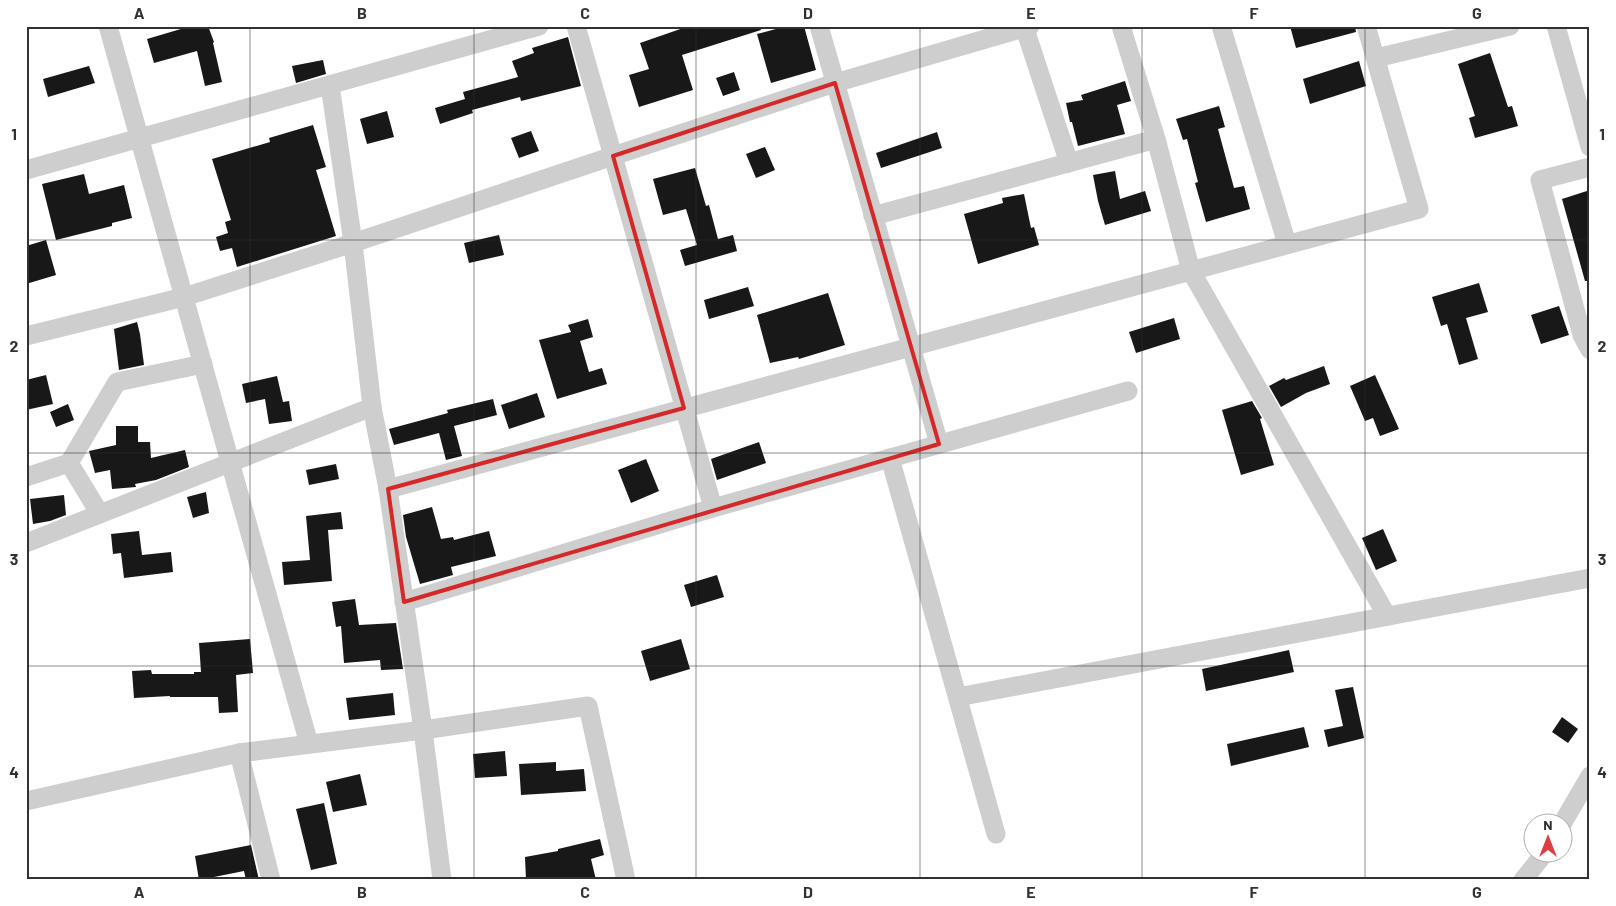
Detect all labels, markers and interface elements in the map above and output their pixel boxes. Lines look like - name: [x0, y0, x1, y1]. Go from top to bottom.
- text: A: [134, 3, 145, 22]
- text: B: [357, 3, 367, 22]
- text: C: [580, 3, 590, 22]
- text: D: [803, 3, 813, 22]
- text: E: [1026, 3, 1036, 22]
- text: F: [1250, 3, 1259, 22]
- text: G: [1472, 3, 1482, 22]
- text: 1: [11, 124, 17, 143]
- text: 1: [1599, 124, 1605, 143]
- text: 2: [10, 336, 19, 355]
- text: 2: [1598, 336, 1607, 355]
- text: 3: [10, 549, 18, 568]
- text: 3: [1598, 549, 1606, 568]
- text: 4: [9, 762, 19, 781]
- text: 4: [1597, 762, 1607, 781]
- north arrow: [1524, 814, 1574, 864]
- text: N: [1543, 816, 1553, 833]
- text: A: [134, 882, 145, 901]
- text: B: [357, 882, 367, 901]
- text: C: [580, 882, 590, 901]
- text: D: [803, 882, 813, 901]
- text: E: [1026, 882, 1036, 901]
- text: F: [1250, 882, 1259, 901]
- text: G: [1472, 882, 1482, 901]

